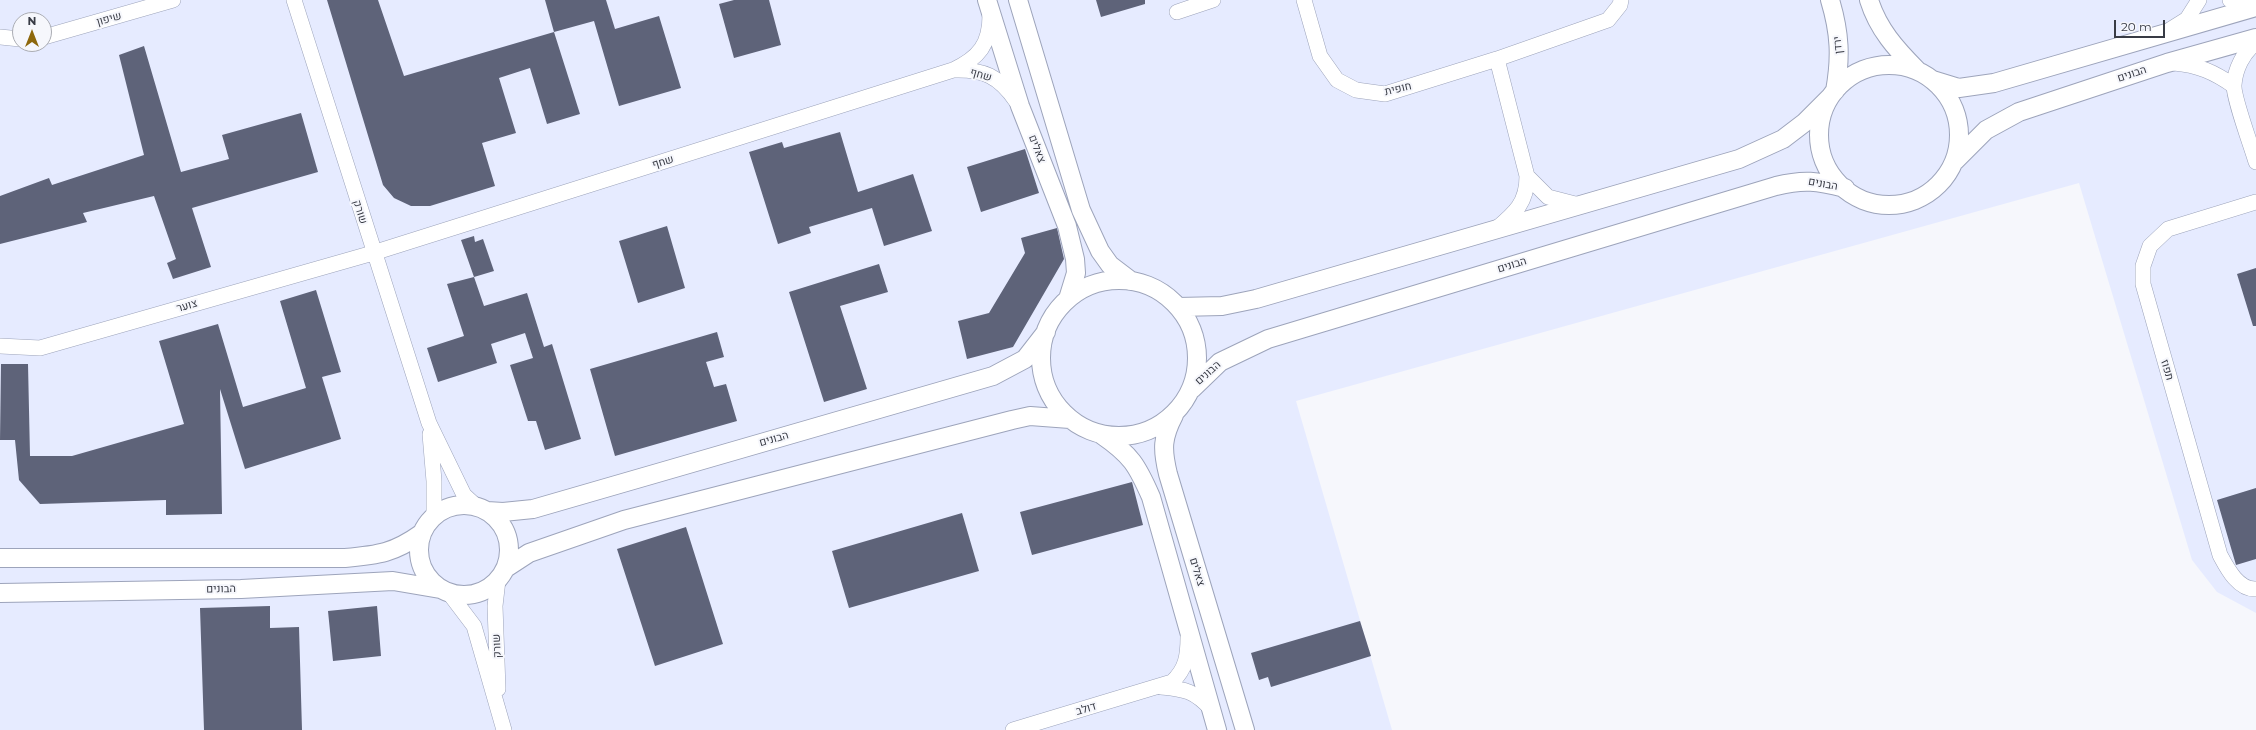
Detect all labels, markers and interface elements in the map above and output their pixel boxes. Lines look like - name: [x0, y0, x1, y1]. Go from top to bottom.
- street label: שיפון: [95, 9, 123, 29]
- north arrow: [12, 12, 52, 52]
- scale bar: [2116, 12, 2167, 38]
- text: N: [28, 14, 36, 28]
- text: 20 m: [2121, 19, 2152, 34]
- street label: ירדן: [1831, 36, 1845, 54]
- street label: הבונים: [2116, 63, 2148, 85]
- street label: שחף: [969, 66, 993, 84]
- street label: חופית: [1383, 80, 1413, 98]
- street label: צאלים: [1026, 133, 1048, 165]
- street label: שחף: [651, 152, 675, 172]
- street label: הבונים: [1807, 175, 1839, 193]
- street label: שורק: [350, 198, 370, 226]
- street label: הבונים: [1496, 254, 1528, 276]
- street label: צוער: [175, 297, 199, 315]
- street label: הבונים: [1193, 358, 1223, 388]
- street label: תפוז: [2158, 358, 2176, 382]
- street label: הבונים: [758, 429, 790, 449]
- street label: צאלים: [1186, 556, 1208, 588]
- street label: הבונים: [206, 582, 236, 596]
- street label: שורק: [490, 634, 504, 658]
- street label: דולב: [1074, 700, 1098, 718]

